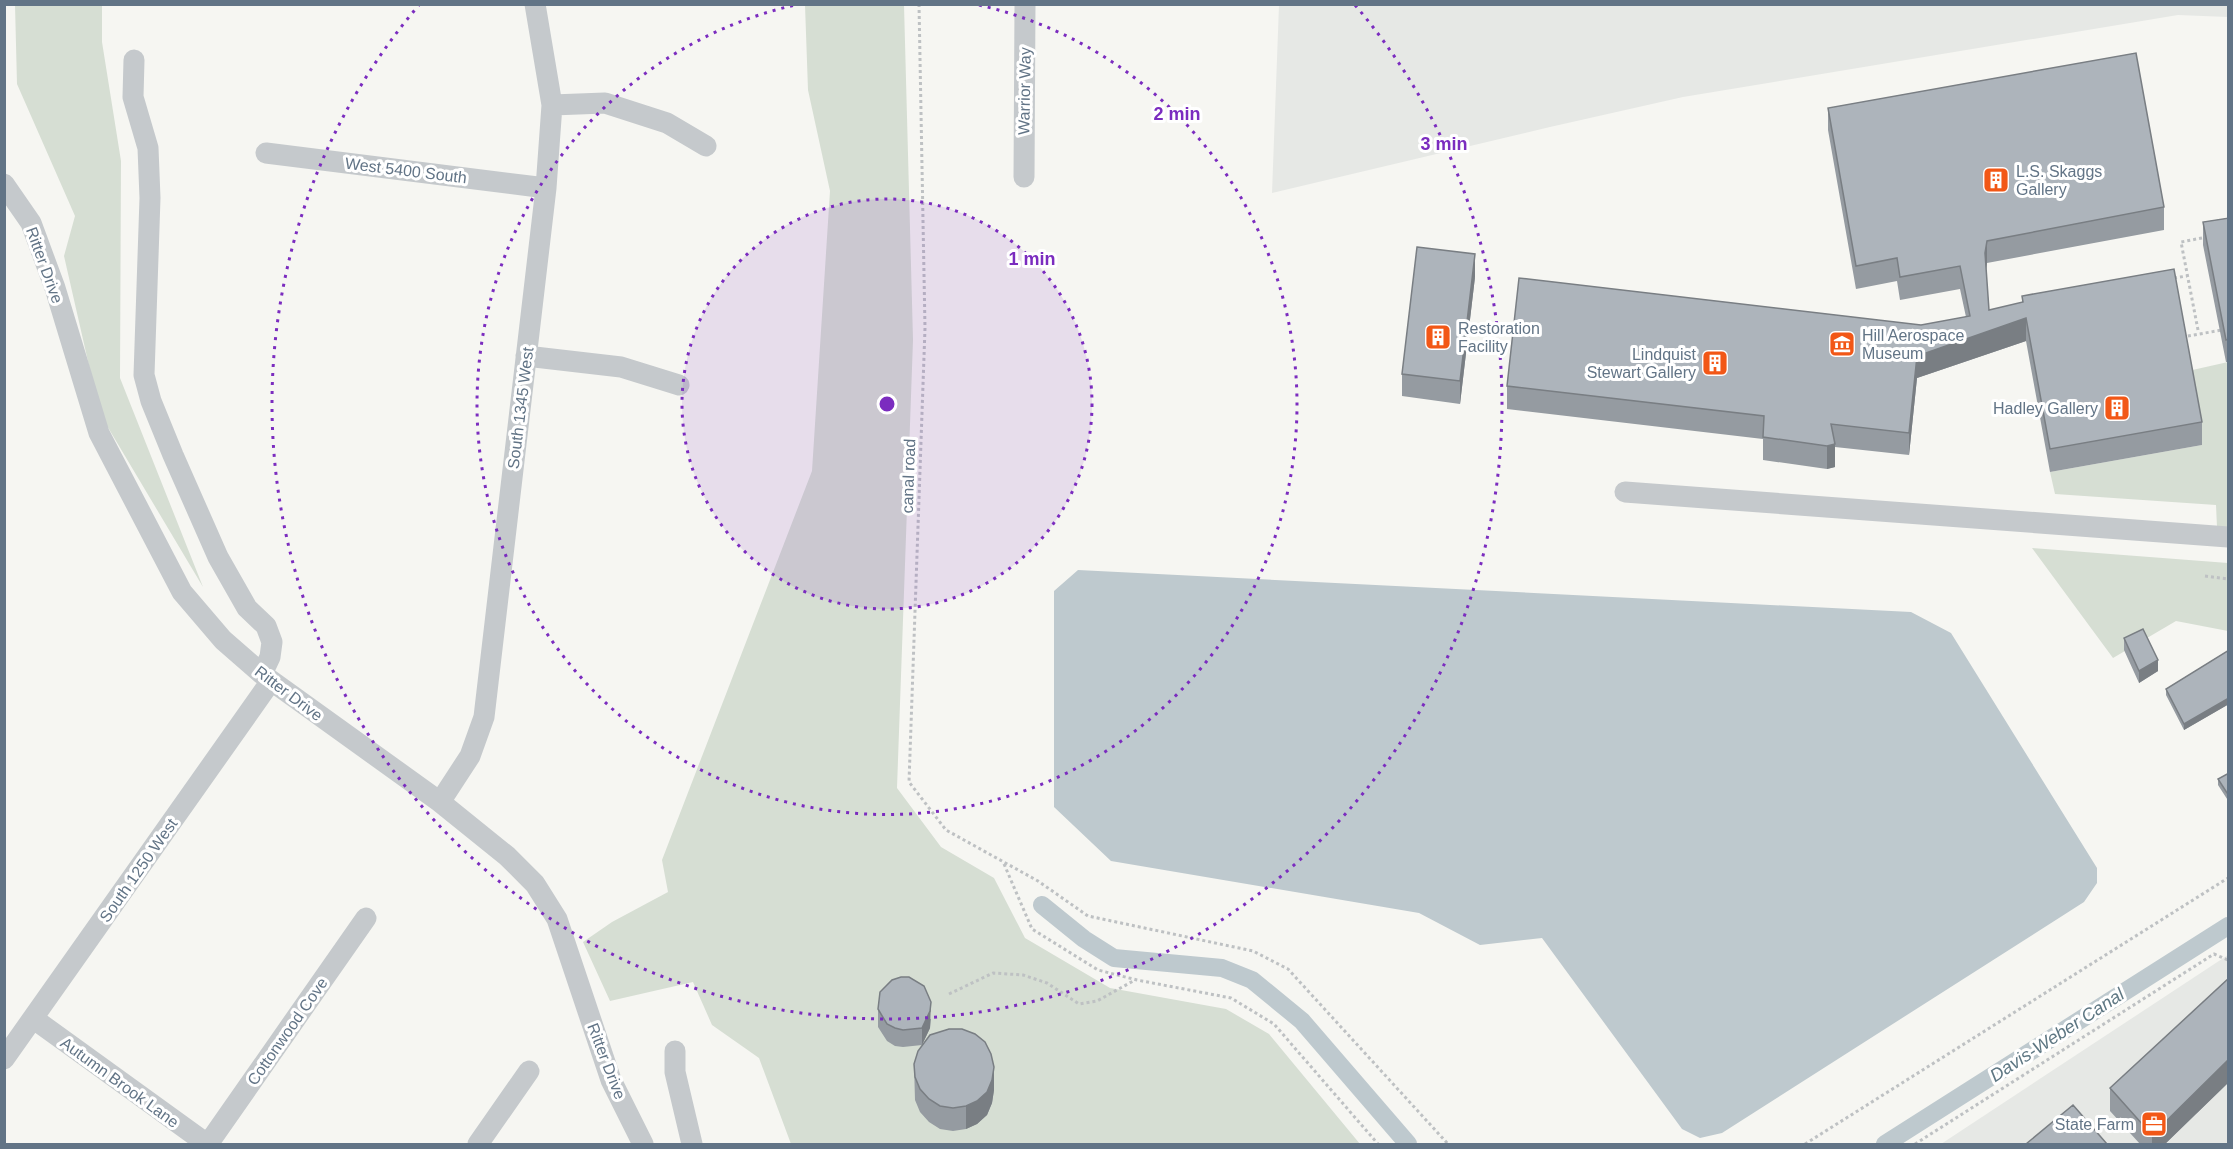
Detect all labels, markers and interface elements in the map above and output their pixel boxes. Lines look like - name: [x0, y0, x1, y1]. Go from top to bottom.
- street label: Warrior Way: [1015, 47, 1034, 135]
- text: 2 min: [1153, 104, 1201, 124]
- text: 3 min: [1420, 134, 1468, 154]
- street label: West 5400 South: [344, 155, 468, 186]
- place label: L.S. Skaggs Gallery: [2016, 163, 2102, 198]
- building icon: L.S. Skaggs Gallery: [1981, 165, 2011, 195]
- street label: Ritter Drive: [23, 225, 66, 306]
- text: 1 min: [1008, 249, 1056, 269]
- place label: Restoration Facility: [1458, 320, 1540, 355]
- building icon: Restoration Facility: [1423, 322, 1453, 352]
- place label: Hill Aerospace Museum: [1862, 327, 1964, 362]
- museum icon: Hill Aerospace Museum: [1827, 329, 1857, 359]
- street label: South 1345 West: [505, 346, 536, 470]
- place label: Lindquist Stewart Gallery: [1587, 346, 1697, 381]
- building icon: Lindquist Stewart Gallery: [1700, 348, 1730, 378]
- building icon: Hadley Gallery: [2102, 393, 2132, 423]
- centre of rings: [877, 394, 897, 414]
- place label: Hadley Gallery: [1993, 400, 2098, 417]
- street label: canal road: [899, 438, 918, 514]
- street label: Ritter Drive: [252, 663, 326, 724]
- street label: South 1250 West: [96, 815, 181, 925]
- street label: Cottonwood Cove: [244, 974, 331, 1088]
- water label: Davis-Weber Canal: [1986, 984, 2129, 1086]
- street label: Ritter Drive: [584, 1021, 629, 1102]
- street label: Autumn Brook Lane: [58, 1034, 182, 1131]
- office icon: State Farm: [2139, 1109, 2169, 1139]
- place label: State Farm: [2055, 1116, 2134, 1133]

